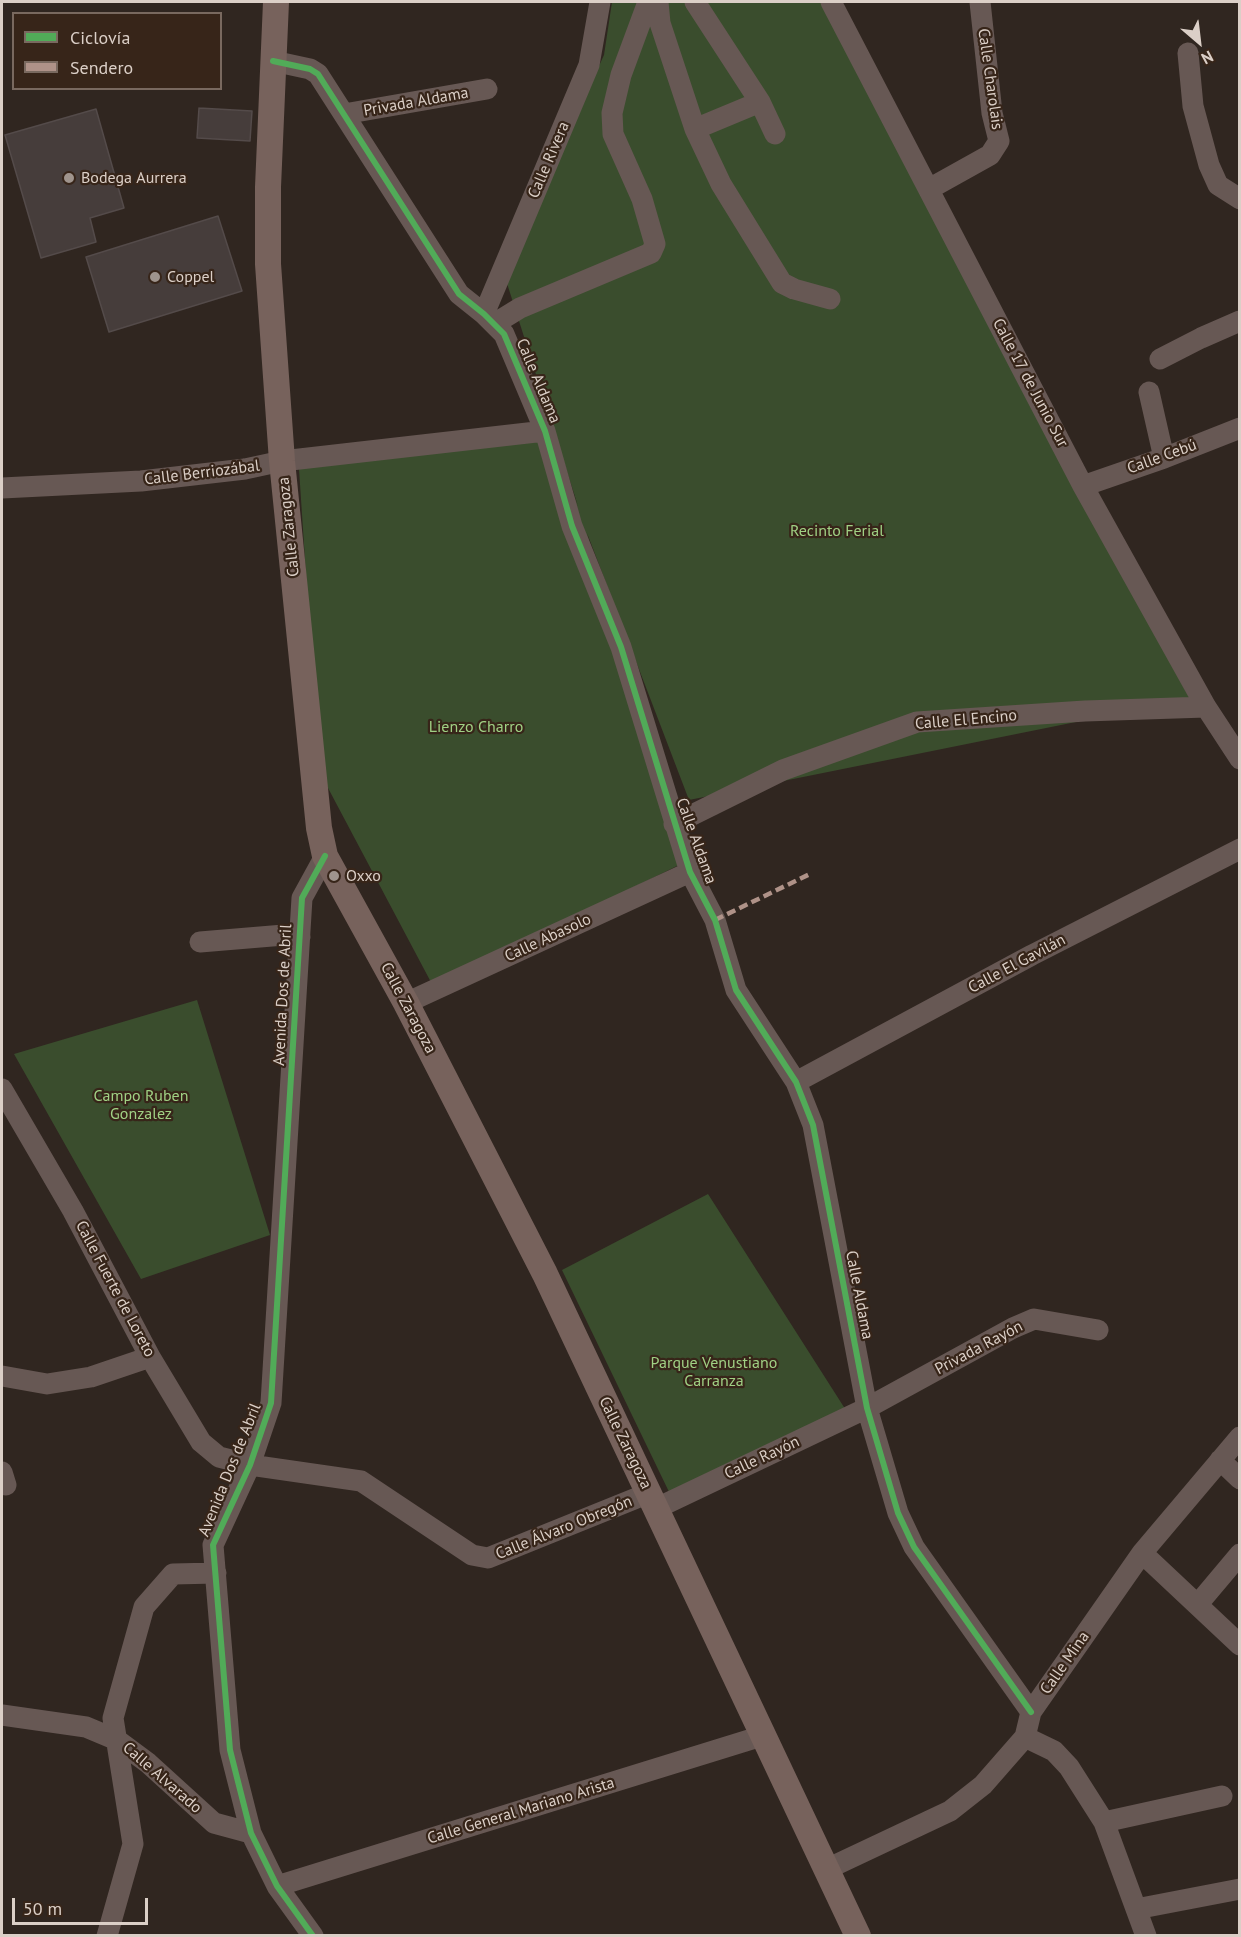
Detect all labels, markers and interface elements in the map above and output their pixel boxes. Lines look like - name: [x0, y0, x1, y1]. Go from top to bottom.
- legend: [12, 12, 222, 90]
- north arrow: [1169, 12, 1229, 72]
- text: Ciclovía: [70, 26, 130, 49]
- street label: Calle Charolais: [973, 27, 1007, 131]
- text: N: [1198, 47, 1217, 69]
- text: Sendero: [70, 56, 133, 79]
- street label: Privada Aldama: [362, 83, 470, 121]
- street label: Calle Rivera: [524, 119, 574, 201]
- place label: Bodega Aurrera: [81, 168, 187, 188]
- marker: Bodega Aurrera: [62, 171, 76, 185]
- place label: Coppel: [167, 267, 214, 287]
- marker: Coppel: [148, 270, 162, 284]
- street label: Calle 17 de Junio Sur: [988, 315, 1072, 451]
- street label: Calle Aldama: [512, 336, 564, 426]
- street label: Calle Cebú: [1125, 436, 1199, 478]
- street label: Calle Berriozábal: [143, 456, 261, 490]
- street label: Calle Zaragoza: [274, 476, 304, 578]
- park label: Recinto Ferial: [790, 521, 884, 541]
- street label: Calle El Encino: [914, 706, 1018, 734]
- park label: Lienzo Charro: [429, 717, 523, 737]
- street label: Calle Aldama: [672, 795, 720, 887]
- place label: Oxxo: [346, 866, 381, 886]
- marker: Oxxo: [327, 869, 341, 883]
- street label: Calle Abasolo: [502, 910, 594, 966]
- street label: Avenida Dos de Abril: [270, 924, 296, 1066]
- street label: Calle El Gavilán: [965, 930, 1069, 998]
- street label: Calle Zaragoza: [376, 959, 440, 1057]
- park label: Campo Ruben Gonzalez: [94, 1086, 188, 1124]
- street label: Calle Fuerte de Loreto: [71, 1218, 159, 1360]
- street label: Calle Aldama: [841, 1249, 877, 1341]
- street label: Privada Rayón: [932, 1317, 1026, 1379]
- park label: Parque Venustiano Carranza: [651, 1353, 777, 1391]
- street label: Calle Zaragoza: [594, 1394, 656, 1492]
- street label: Avenida Dos de Abril: [195, 1401, 265, 1539]
- street label: Calle Rayón: [721, 1432, 803, 1484]
- street label: Calle Álvaro Obregón: [493, 1492, 635, 1564]
- street label: Calle Mina: [1036, 1628, 1094, 1698]
- street label: Calle Alvarado: [118, 1738, 206, 1818]
- street label: Calle General Mariano Arista: [425, 1773, 617, 1849]
- scale bar: [15, 1886, 152, 1924]
- text: 50 m: [23, 1897, 62, 1920]

